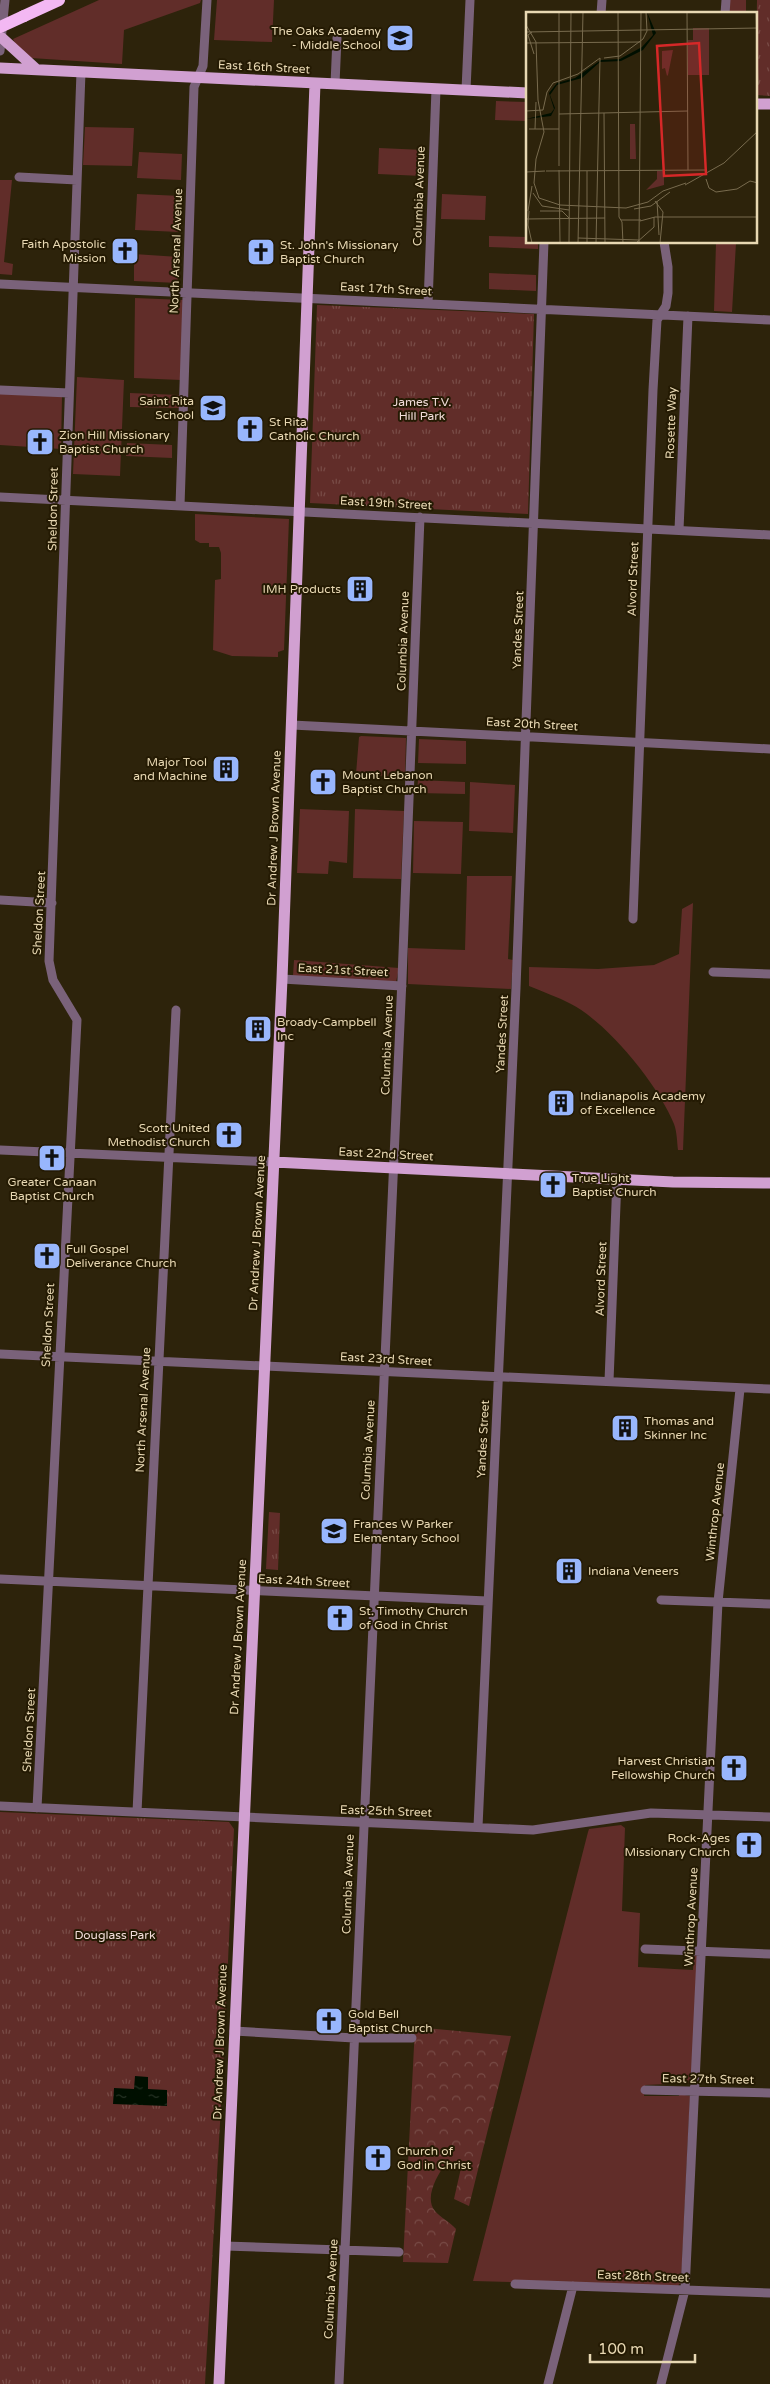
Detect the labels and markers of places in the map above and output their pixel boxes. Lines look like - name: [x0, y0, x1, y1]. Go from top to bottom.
- school or university icon: The Oaks Academy - Middle School: [385, 23, 415, 53]
- place label: The Oaks Academy - Middle School: [271, 24, 382, 52]
- church icon: Faith Apostolic Mission: [110, 236, 140, 266]
- place label: Faith Apostolic Mission: [21, 237, 106, 265]
- church icon: St. John's Missionary Baptist Church: [246, 237, 276, 267]
- place label: St. John's Missionary Baptist Church: [280, 238, 399, 266]
- school or university icon: Saint Rita School: [198, 393, 228, 423]
- place label: Saint Rita School: [139, 394, 194, 422]
- church icon: St Rita Catholic Church: [235, 414, 265, 444]
- place label: St Rita Catholic Church: [269, 415, 360, 443]
- church icon: Zion Hill Missionary Baptist Church: [25, 427, 55, 457]
- place label: Zion Hill Missionary Baptist Church: [59, 428, 170, 456]
- building icon: IMH Products: [345, 574, 375, 604]
- place label: IMH Products: [263, 582, 341, 596]
- building icon: Major Tool and Machine: [211, 754, 241, 784]
- place label: Major Tool and Machine: [133, 755, 207, 783]
- church icon: Mount Lebanon Baptist Church: [308, 767, 338, 797]
- place label: Mount Lebanon Baptist Church: [342, 768, 433, 796]
- building icon: Broady-Campbell Inc: [243, 1014, 273, 1044]
- place label: Broady-Campbell Inc: [277, 1015, 377, 1043]
- building icon: Indianapolis Academy of Excellence: [546, 1088, 576, 1118]
- place label: Indianapolis Academy of Excellence: [580, 1089, 706, 1117]
- church icon: Scott United Methodist Church: [214, 1120, 244, 1150]
- place label: Scott United Methodist Church: [108, 1121, 210, 1149]
- church icon: Greater Canaan Baptist Church: [37, 1143, 67, 1173]
- church icon: True Light Baptist Church: [538, 1170, 568, 1200]
- place label: True Light Baptist Church: [572, 1171, 657, 1199]
- place label: Greater Canaan Baptist Church: [7, 1175, 97, 1203]
- church icon: Full Gospel Deliverance Church: [32, 1241, 62, 1271]
- place label: Full Gospel Deliverance Church: [66, 1242, 177, 1270]
- building icon: Thomas and Skinner Inc: [610, 1413, 640, 1443]
- place label: Thomas and Skinner Inc: [644, 1414, 714, 1442]
- school or university icon: Frances W Parker Elementary School: [319, 1516, 349, 1546]
- place label: Frances W Parker Elementary School: [353, 1517, 460, 1545]
- building icon: Indiana Veneers: [554, 1556, 584, 1586]
- place label: Indiana Veneers: [588, 1564, 679, 1578]
- church icon: St. Timothy Church of God in Christ: [325, 1603, 355, 1633]
- place label: St. Timothy Church of God in Christ: [359, 1604, 468, 1632]
- church icon: Harvest Christian Fellowship Church: [719, 1753, 749, 1783]
- place label: Harvest Christian Fellowship Church: [611, 1754, 715, 1782]
- church icon: Rock-Ages Missionary Church: [734, 1830, 764, 1860]
- place label: Rock-Ages Missionary Church: [624, 1831, 730, 1859]
- church icon: Gold Bell Baptist Church: [314, 2006, 344, 2036]
- place label: Gold Bell Baptist Church: [348, 2007, 433, 2035]
- church icon: Church of God in Christ: [363, 2143, 393, 2173]
- place label: Church of God in Christ: [397, 2144, 471, 2172]

